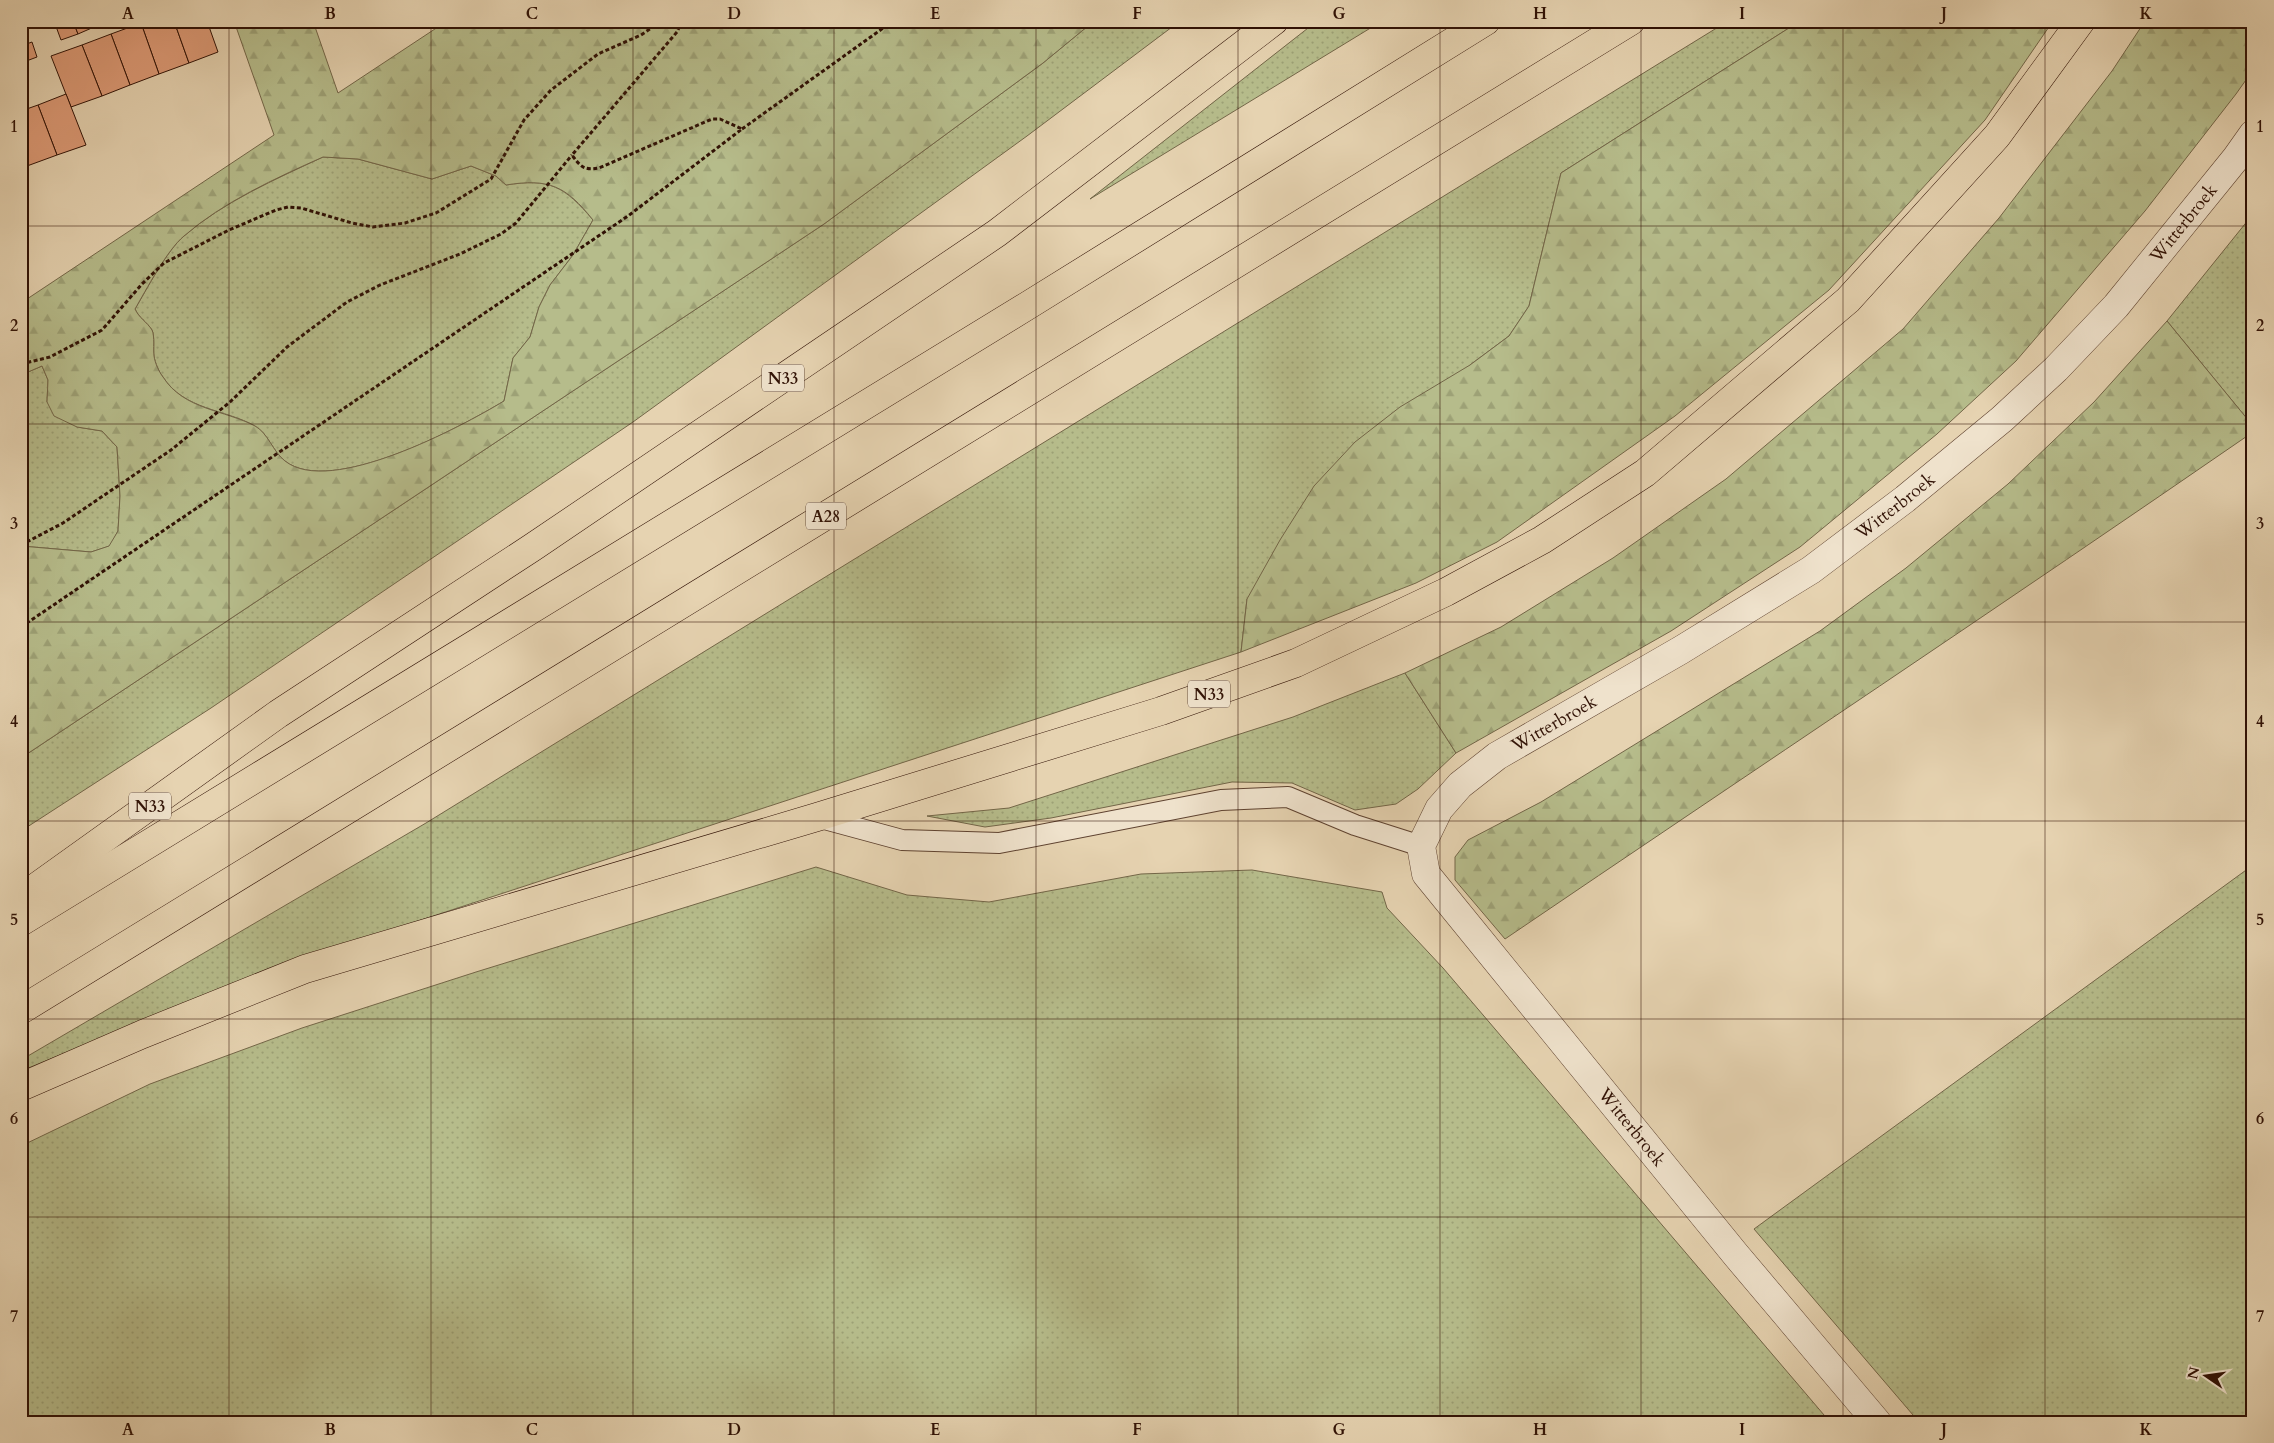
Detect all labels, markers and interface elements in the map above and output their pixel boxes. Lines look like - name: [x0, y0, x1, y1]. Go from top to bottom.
- text: A: [122, 3, 134, 25]
- text: B: [324, 3, 336, 25]
- text: C: [526, 3, 538, 25]
- text: D: [727, 3, 741, 25]
- text: E: [930, 3, 940, 25]
- text: F: [1132, 3, 1142, 25]
- text: G: [1332, 3, 1346, 25]
- text: H: [1533, 3, 1547, 25]
- text: I: [1739, 3, 1745, 25]
- text: J: [1939, 3, 1947, 25]
- text: K: [2140, 3, 2153, 25]
- text: 1: [10, 116, 18, 138]
- text: 1: [2256, 116, 2264, 138]
- street label: Witterbroek: [2143, 178, 2223, 269]
- text: 2: [10, 315, 18, 337]
- text: 2: [2256, 315, 2264, 337]
- road number: N33: [762, 364, 804, 392]
- street label: Witterbroek: [1850, 467, 1941, 546]
- road number: A28: [806, 502, 846, 530]
- text: 3: [10, 513, 18, 535]
- text: 3: [2256, 513, 2264, 535]
- road number: N33: [1188, 681, 1230, 708]
- street label: Witterbroek: [1506, 689, 1602, 759]
- text: 4: [10, 711, 18, 733]
- text: 4: [2256, 711, 2264, 733]
- road number: N33: [129, 792, 171, 819]
- text: 5: [10, 909, 18, 931]
- text: 5: [2256, 909, 2264, 931]
- street label: Witterbroek: [1591, 1082, 1671, 1172]
- text: 6: [10, 1108, 18, 1130]
- text: 6: [2256, 1108, 2264, 1130]
- text: 7: [10, 1306, 18, 1328]
- text: 7: [2256, 1306, 2264, 1328]
- north arrow: [2182, 1350, 2232, 1400]
- text: N: [2183, 1365, 2204, 1381]
- text: A: [122, 1419, 134, 1441]
- text: B: [324, 1419, 336, 1441]
- text: C: [526, 1419, 538, 1441]
- text: D: [727, 1419, 741, 1441]
- text: E: [930, 1419, 940, 1441]
- text: F: [1132, 1419, 1142, 1441]
- text: G: [1332, 1419, 1346, 1441]
- text: H: [1533, 1419, 1547, 1441]
- text: I: [1739, 1419, 1745, 1441]
- text: J: [1939, 1419, 1947, 1441]
- text: K: [2140, 1419, 2153, 1441]

